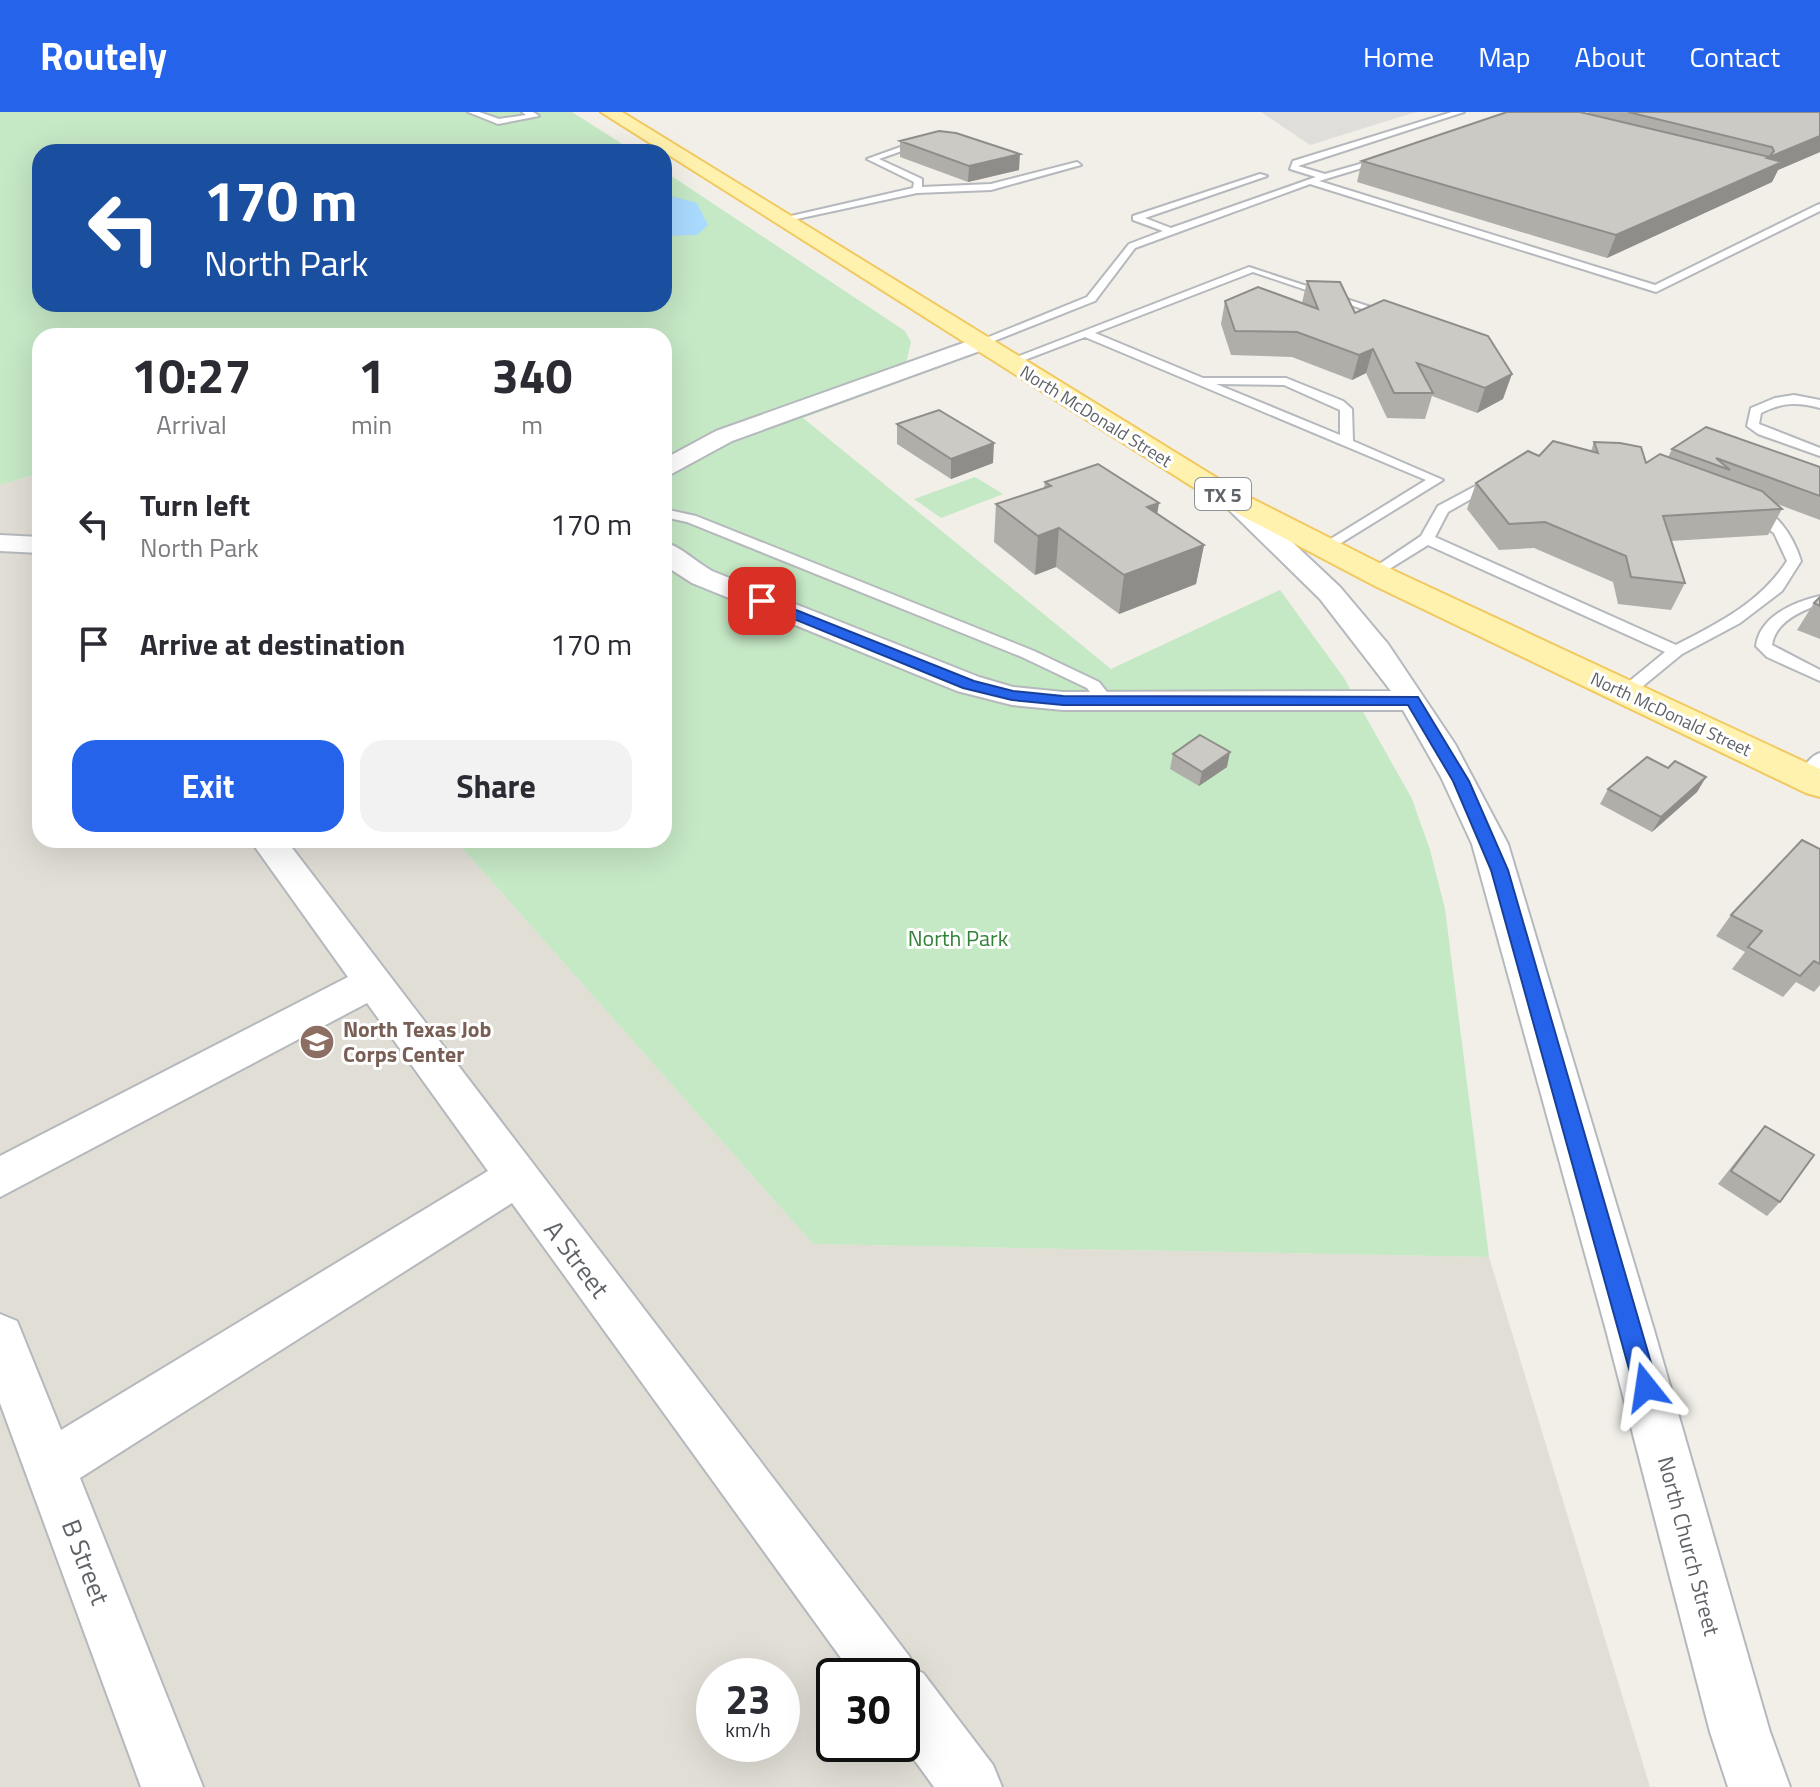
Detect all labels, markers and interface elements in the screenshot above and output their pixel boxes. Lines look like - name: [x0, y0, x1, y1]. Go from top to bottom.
- text: Routely: [40, 27, 167, 85]
- text: Home: [1363, 35, 1434, 78]
- text: Map: [1478, 35, 1531, 78]
- text: About: [1575, 35, 1645, 78]
- text: Contact: [1689, 35, 1780, 78]
- text: 170 m: [204, 158, 357, 243]
- icon: left: [72, 176, 176, 280]
- text: North Park: [204, 235, 368, 290]
- text: 10:27: [132, 339, 251, 412]
- text: 1: [358, 339, 385, 412]
- text: 340: [492, 339, 572, 412]
- street label: North McDonald Street: [1015, 358, 1178, 474]
- text: Arrival: [156, 405, 227, 444]
- text: min: [351, 405, 392, 444]
- text: m: [521, 405, 543, 444]
- road number: TX 5: [1195, 478, 1251, 510]
- text: Turn left: [140, 482, 250, 528]
- text: 170 m: [550, 501, 632, 547]
- icon: left: [72, 502, 116, 546]
- text: North Park: [140, 528, 259, 567]
- pin: [728, 567, 796, 635]
- icon: arrive: [740, 579, 784, 623]
- text: Arrive at destination: [140, 621, 405, 667]
- text: 170 m: [550, 621, 632, 667]
- icon: arrive: [72, 622, 116, 666]
- street label: North McDonald Street: [1586, 665, 1756, 763]
- button: Exit: [72, 740, 344, 832]
- button: Share: [360, 740, 632, 832]
- park label: North Park: [908, 921, 1009, 955]
- place label: North Texas Job Corps Center: [343, 1012, 491, 1071]
- school or university icon: North Texas Job Corps Center: [298, 1023, 336, 1061]
- street label: A Street: [535, 1212, 619, 1306]
- position arrow: [1604, 1345, 1688, 1429]
- street label: North Church Street: [1649, 1453, 1729, 1640]
- street label: B Street: [52, 1514, 120, 1610]
- speed limit sign: 30: [816, 1658, 920, 1762]
- text: 23: [726, 1669, 770, 1730]
- text: km/h: [725, 1714, 771, 1745]

